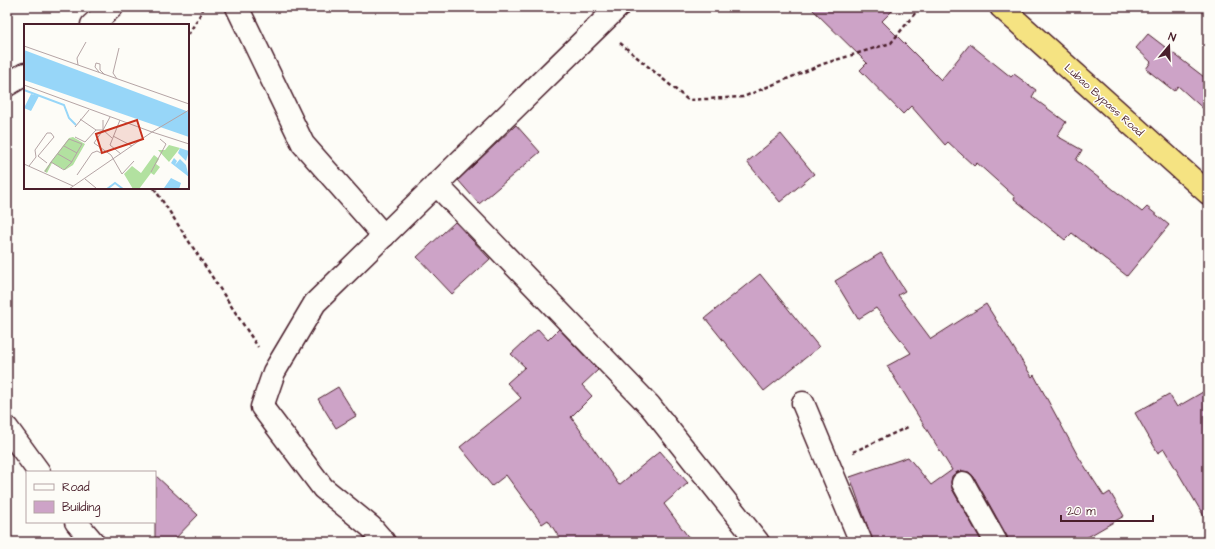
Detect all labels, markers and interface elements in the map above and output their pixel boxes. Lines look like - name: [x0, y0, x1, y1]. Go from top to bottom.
- inset map: [24, 24, 189, 189]
- north arrow: [1149, 26, 1189, 66]
- text: N: [1166, 29, 1178, 45]
- street label: Lubao Bypass Road: [1060, 60, 1147, 141]
- legend: [26, 471, 156, 523]
- text: Road: [62, 479, 90, 496]
- scale bar: [1061, 497, 1153, 523]
- text: Building: [62, 499, 100, 517]
- text: 20 m: [1067, 503, 1096, 520]

